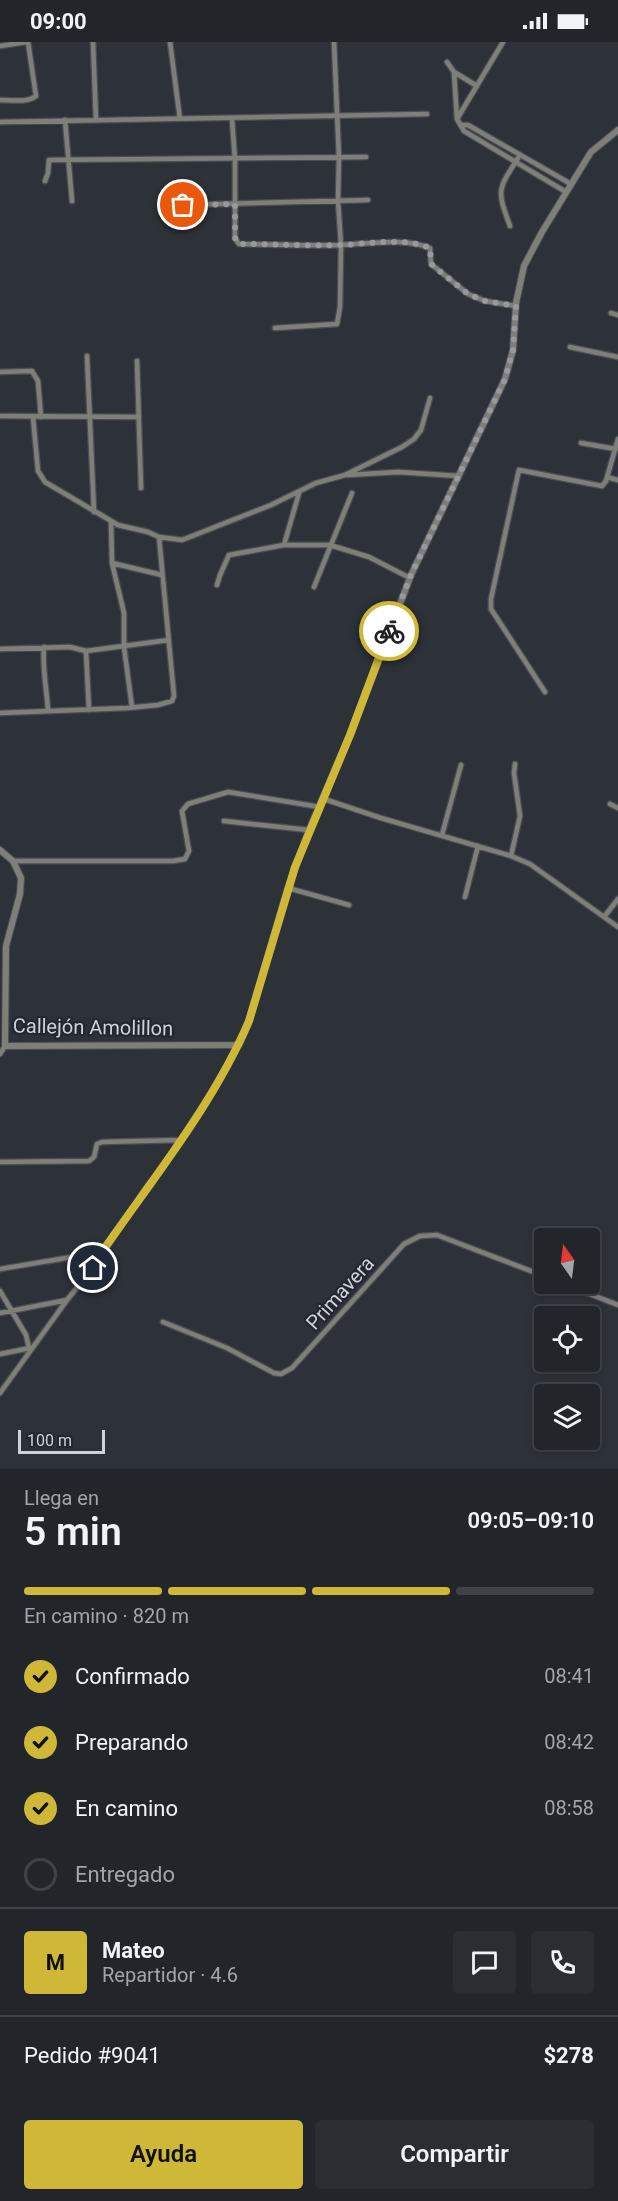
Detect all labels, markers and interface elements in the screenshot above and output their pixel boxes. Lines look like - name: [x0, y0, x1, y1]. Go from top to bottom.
- text: 09:00: [30, 9, 87, 34]
- pin: [157, 179, 208, 230]
- icon: bag: [166, 188, 199, 221]
- courier: [359, 601, 419, 661]
- icon: bike: [373, 615, 406, 648]
- street label: Callejón Amolillon: [13, 1014, 173, 1040]
- north arrow: [534, 1228, 600, 1294]
- map controls: [534, 1228, 600, 1450]
- pin: [67, 1242, 118, 1293]
- icon: home: [76, 1251, 109, 1284]
- street label: Primavera: [301, 1252, 379, 1334]
- button: locate: [534, 1306, 600, 1372]
- button: layers: [534, 1384, 600, 1450]
- scale bar: [18, 1427, 105, 1454]
- text: 100 m: [27, 1431, 72, 1450]
- text: Llega en: [24, 1486, 99, 1510]
- text: 09:05–09:10: [467, 1508, 594, 1533]
- text: 5 min: [24, 1509, 122, 1555]
- text: En camino · 820 m: [24, 1604, 189, 1628]
- icon: check: [24, 1660, 57, 1693]
- text: Confirmado: [75, 1664, 190, 1689]
- text: 08:41: [544, 1664, 594, 1688]
- icon: check: [24, 1726, 57, 1759]
- text: Preparando: [75, 1730, 188, 1755]
- text: 08:42: [544, 1730, 594, 1754]
- icon: check: [24, 1792, 57, 1825]
- text: En camino: [75, 1796, 178, 1821]
- text: 08:58: [544, 1796, 594, 1820]
- text: Entregado: [75, 1862, 175, 1887]
- button: chat: [453, 1931, 516, 1994]
- button: phone: [531, 1931, 594, 1994]
- text: Mateo: [102, 1938, 165, 1963]
- text: M: [46, 1950, 65, 1975]
- text: Repartidor · 4.6: [102, 1963, 238, 1987]
- text: Pedido #9041: [24, 2043, 161, 2068]
- text: $278: [544, 2043, 594, 2068]
- button: Ayuda: [24, 2120, 303, 2189]
- button: Compartir: [315, 2120, 594, 2189]

